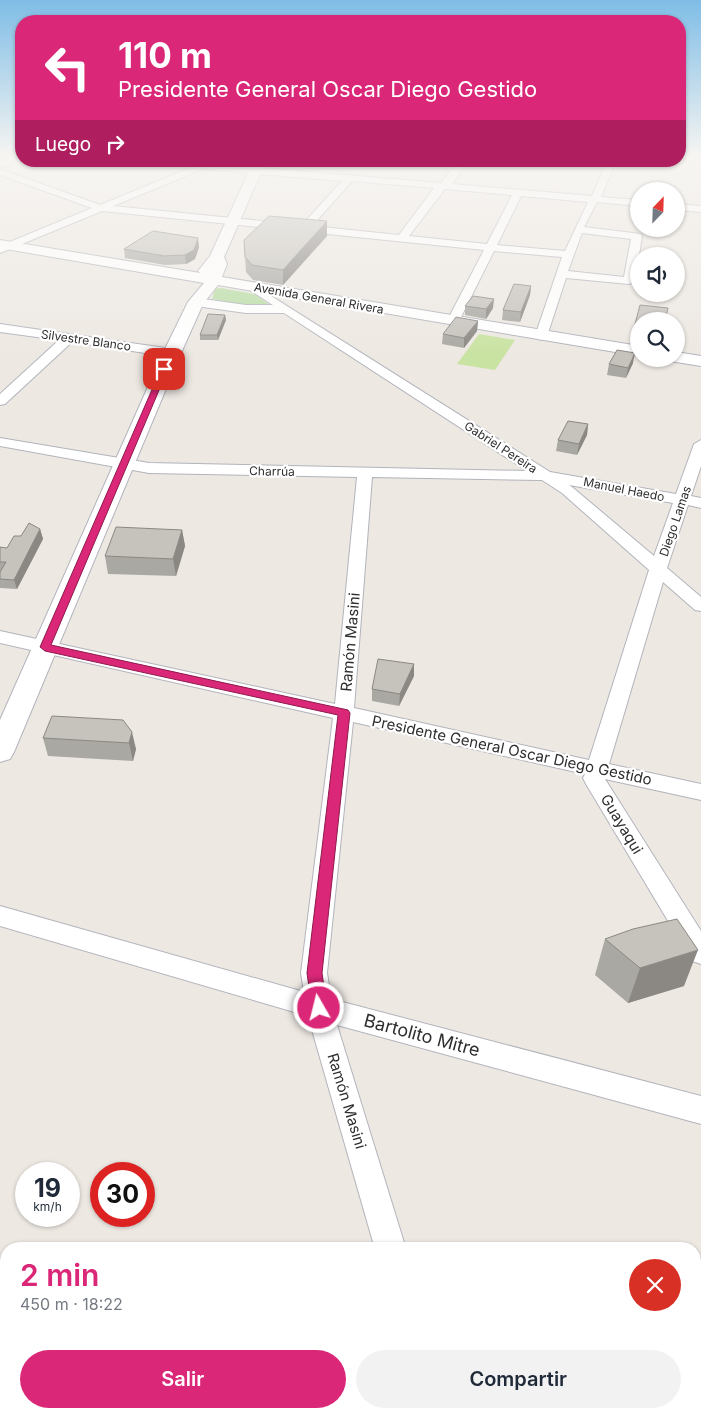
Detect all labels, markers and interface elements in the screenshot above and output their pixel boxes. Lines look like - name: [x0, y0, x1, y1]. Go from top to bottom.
- text: 110 m: [118, 34, 212, 76]
- icon: left: [35, 35, 100, 100]
- text: Presidente General Oscar Diego Gestido: [118, 76, 537, 102]
- icon: right: [101, 130, 129, 158]
- text: Luego: [35, 133, 91, 156]
- north arrow: [630, 182, 685, 238]
- map controls: [630, 182, 685, 367]
- button: sound: [630, 247, 685, 302]
- street label: Avenida General Rivera: [253, 279, 385, 317]
- button: search: [630, 312, 685, 367]
- street label: Silvestre Blanco: [40, 326, 132, 354]
- pin: [143, 348, 185, 390]
- icon: arrive: [150, 355, 178, 383]
- street label: Gabriel Pereira: [462, 418, 540, 476]
- street label: Charrúa: [249, 463, 295, 479]
- street label: Manuel Haedo: [582, 474, 666, 504]
- street label: Diego Lamas: [656, 484, 694, 558]
- street label: Ramón Masini: [336, 592, 364, 692]
- street label: Presidente General Oscar Diego Gestido: [370, 711, 654, 789]
- street label: Guayaqui: [597, 791, 647, 857]
- position arrow: [292, 981, 344, 1033]
- street label: Bartolito Mitre: [362, 1009, 482, 1061]
- street label: Ramón Masini: [323, 1051, 371, 1151]
- speed limit sign: 30: [90, 1162, 155, 1227]
- text: 19: [34, 1173, 61, 1203]
- text: km/h: [33, 1199, 62, 1214]
- text: 2 min: [20, 1257, 99, 1293]
- button: close: [629, 1259, 681, 1311]
- text: 450 m · 18:22: [20, 1294, 123, 1314]
- button: Salir: [20, 1350, 346, 1408]
- button: Compartir: [356, 1350, 681, 1408]

